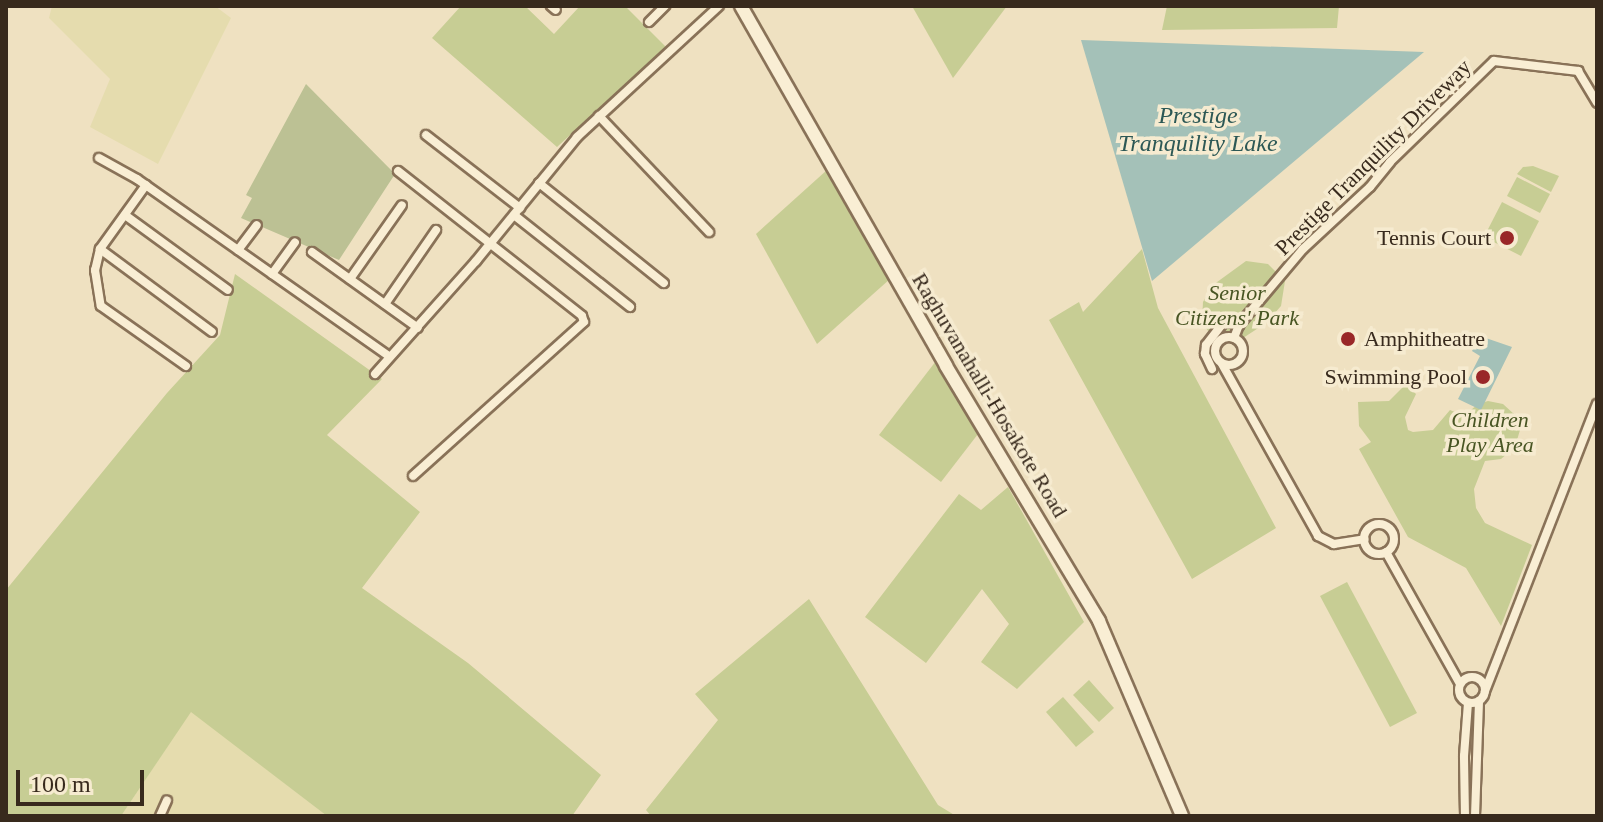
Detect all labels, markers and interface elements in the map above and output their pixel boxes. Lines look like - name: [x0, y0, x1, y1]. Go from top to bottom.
- street label: Prestige Tranquility Driveway: [1269, 53, 1477, 261]
- water label: Prestige Tranquility Lake: [1118, 102, 1278, 158]
- place label: Tennis Court: [1377, 225, 1491, 251]
- marker: Tennis Court: [1498, 229, 1516, 247]
- street label: Raghuvanahalli-Hosakote Road: [906, 268, 1074, 522]
- park label: Senior Citizens' Park: [1175, 279, 1299, 330]
- place label: Amphitheatre: [1364, 326, 1485, 352]
- marker: Amphitheatre: [1339, 330, 1357, 348]
- place label: Swimming Pool: [1325, 364, 1467, 390]
- marker: Swimming Pool: [1474, 368, 1492, 386]
- park label: Children Play Area: [1446, 406, 1534, 458]
- scale bar: [20, 754, 148, 804]
- text: 100 m: [30, 771, 91, 797]

